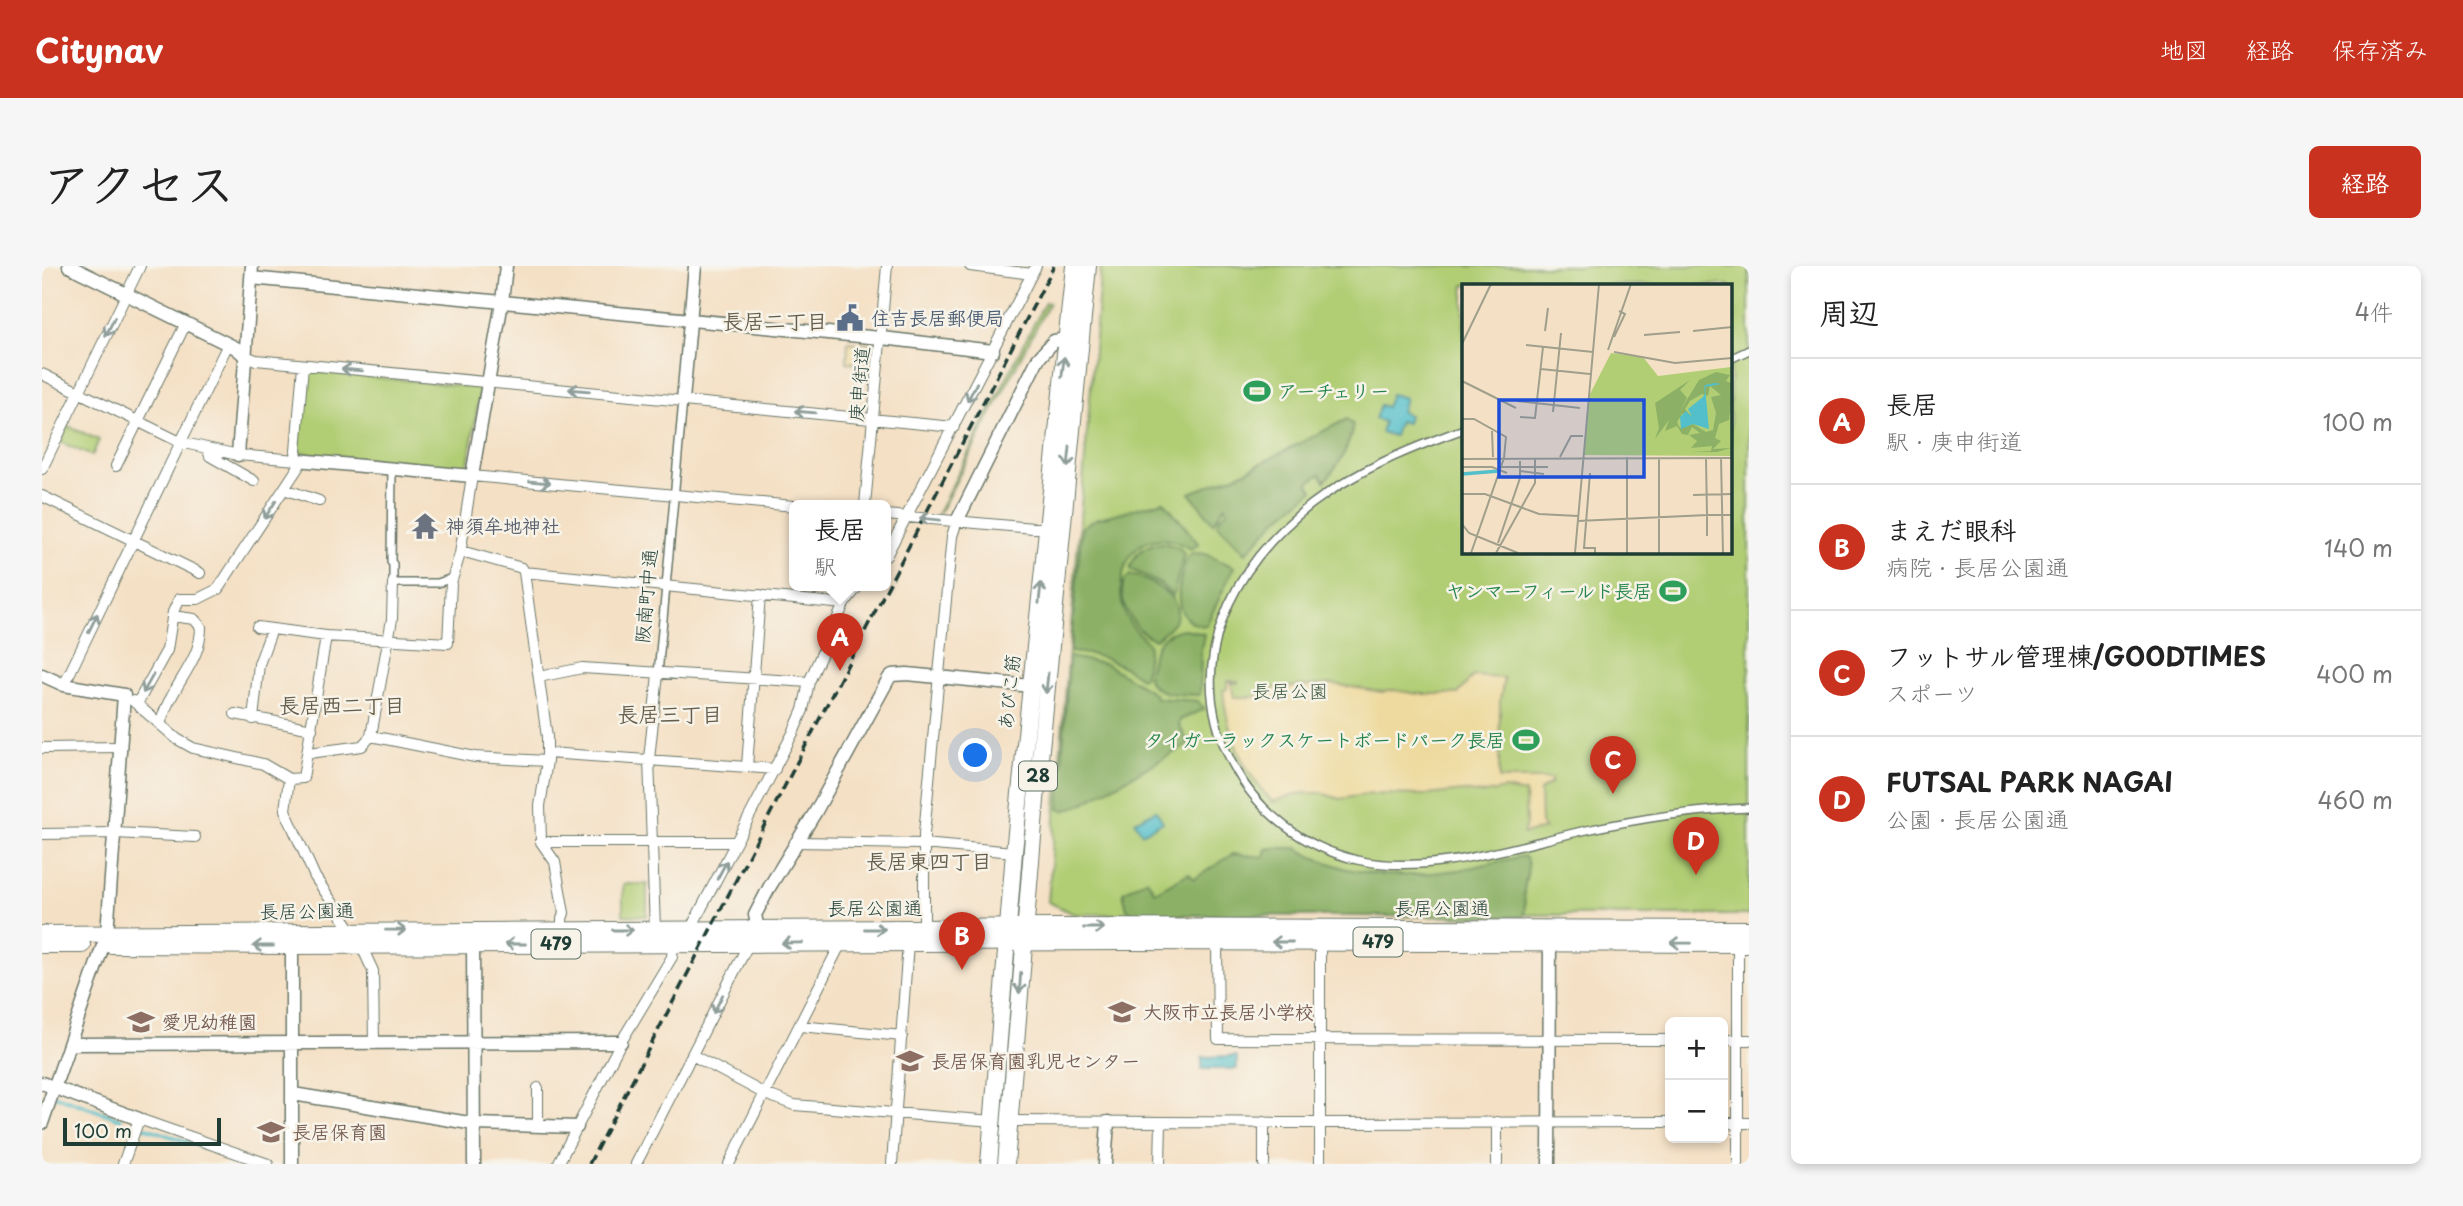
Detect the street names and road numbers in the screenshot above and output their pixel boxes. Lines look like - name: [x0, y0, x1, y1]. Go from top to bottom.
- street label: 庚申街道: [841, 345, 875, 423]
- street label: 阪南町中通: [627, 547, 663, 644]
- street label: あびこ筋: [990, 653, 1026, 731]
- road number: 28: [1019, 762, 1057, 790]
- street label: 長居公園通: [827, 893, 923, 921]
- street label: 長居公園通: [1394, 893, 1490, 921]
- street label: 長居公園通: [259, 895, 355, 925]
- road number: 479: [1354, 928, 1402, 956]
- road number: 479: [532, 930, 580, 958]

